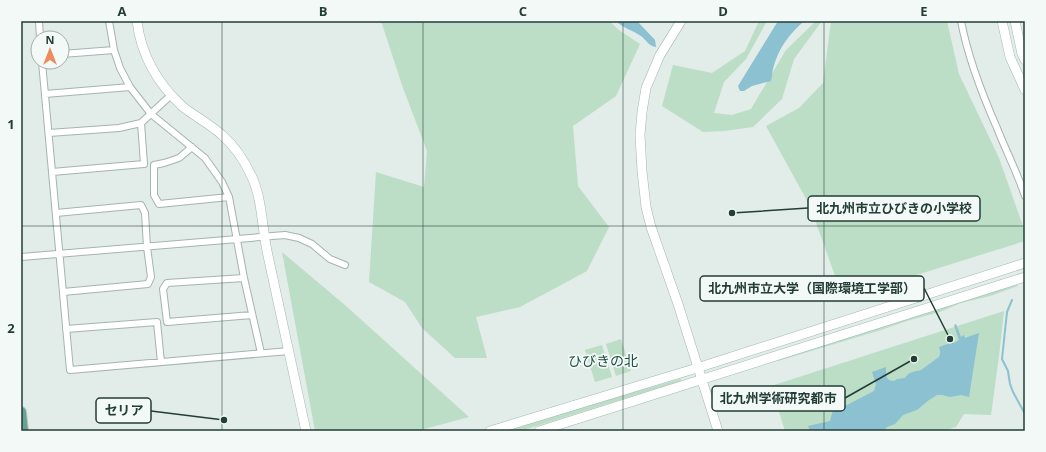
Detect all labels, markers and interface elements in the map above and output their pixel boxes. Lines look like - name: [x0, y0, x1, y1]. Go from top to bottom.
- text: A: [118, 2, 127, 20]
- text: B: [319, 2, 328, 20]
- text: C: [519, 2, 527, 20]
- text: D: [718, 2, 728, 20]
- text: E: [920, 2, 928, 20]
- north arrow: [30, 30, 70, 70]
- text: N: [46, 32, 54, 47]
- text: 1: [7, 115, 15, 133]
- callout: 北九州市立ひびきの小学校: [808, 196, 980, 221]
- text: 北九州市立ひびきの小学校: [816, 199, 972, 217]
- callout: 北九州市立大学（国際環境工学部）: [700, 276, 924, 301]
- text: 北九州市立大学（国際環境工学部）: [708, 279, 916, 297]
- text: 2: [7, 319, 15, 337]
- district label: ひびきの北: [568, 351, 638, 370]
- callout: 北九州学術研究都市: [712, 386, 845, 411]
- text: 北九州学術研究都市: [719, 389, 837, 407]
- callout: セリア: [96, 398, 151, 423]
- text: セリア: [104, 401, 144, 419]

